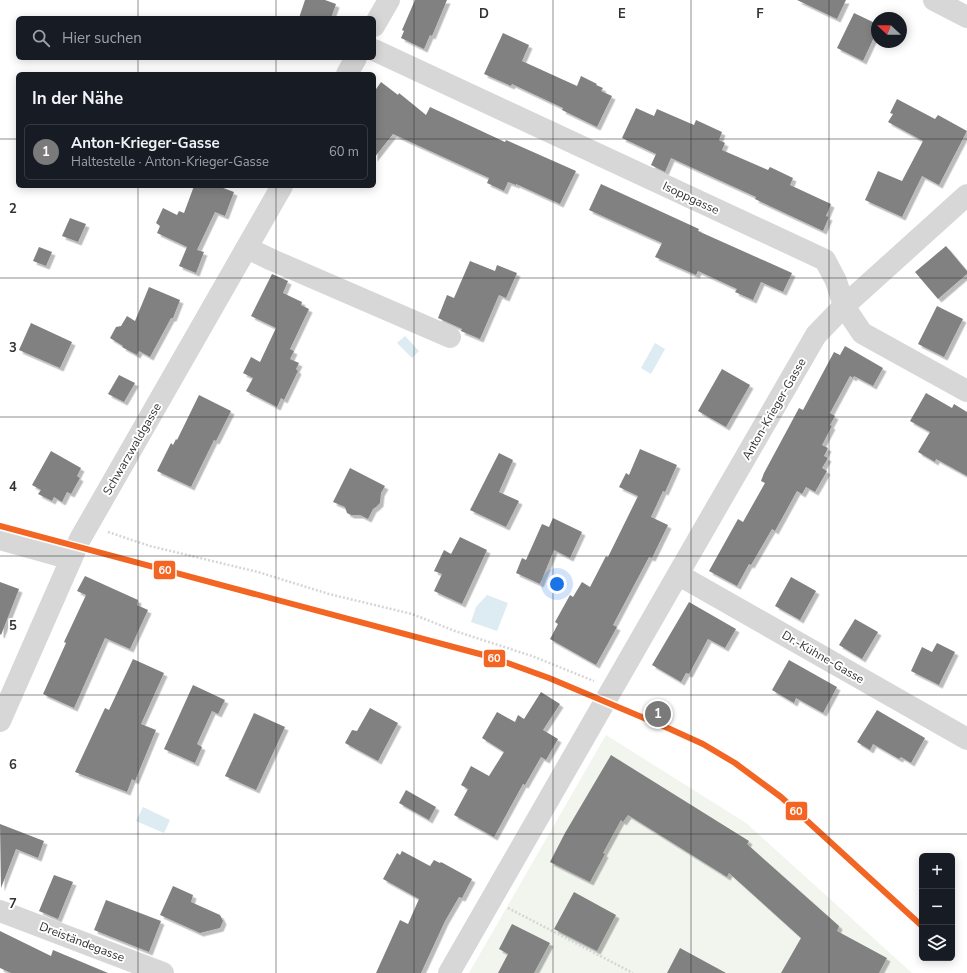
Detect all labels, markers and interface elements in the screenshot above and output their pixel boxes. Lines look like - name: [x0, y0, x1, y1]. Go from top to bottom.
- text: D: [479, 5, 489, 23]
- text: E: [618, 5, 626, 23]
- text: F: [756, 5, 764, 23]
- north arrow: [871, 12, 907, 48]
- search box: [16, 16, 376, 60]
- icon: search: [30, 27, 52, 49]
- text: Hier suchen: [62, 28, 142, 48]
- text: In der Nähe: [32, 87, 123, 110]
- text: Anton-Krieger-Gasse: [71, 133, 220, 153]
- text: 1: [42, 143, 50, 161]
- text: 60 m: [329, 143, 359, 161]
- text: Haltestelle · Anton-Krieger-Gasse: [71, 153, 269, 171]
- street label: Isoppgasse: [660, 178, 722, 218]
- text: 2: [9, 200, 17, 218]
- text: 3: [9, 339, 17, 357]
- street label: Anton-Krieger-Gasse: [738, 355, 810, 463]
- street label: Schwarzwaldgasse: [99, 400, 165, 498]
- text: 4: [9, 478, 17, 496]
- line badge: 60: [153, 560, 176, 580]
- text: 60: [158, 563, 172, 578]
- your location: [547, 574, 567, 594]
- text: 5: [9, 617, 17, 635]
- street label: Dr.-Kühne-Gasse: [779, 627, 867, 687]
- line badge: 60: [483, 649, 506, 668]
- text: 60: [487, 651, 501, 666]
- pin: 1: [645, 699, 671, 729]
- text: 6: [9, 756, 17, 774]
- line badge: 60: [785, 801, 808, 821]
- text: 60: [789, 804, 803, 819]
- map controls: [919, 853, 955, 961]
- button: +: [919, 853, 955, 889]
- button: −: [919, 889, 955, 925]
- text: 7: [9, 895, 17, 913]
- street label: Dreiständegasse: [37, 918, 127, 966]
- button: layers: [919, 925, 955, 961]

